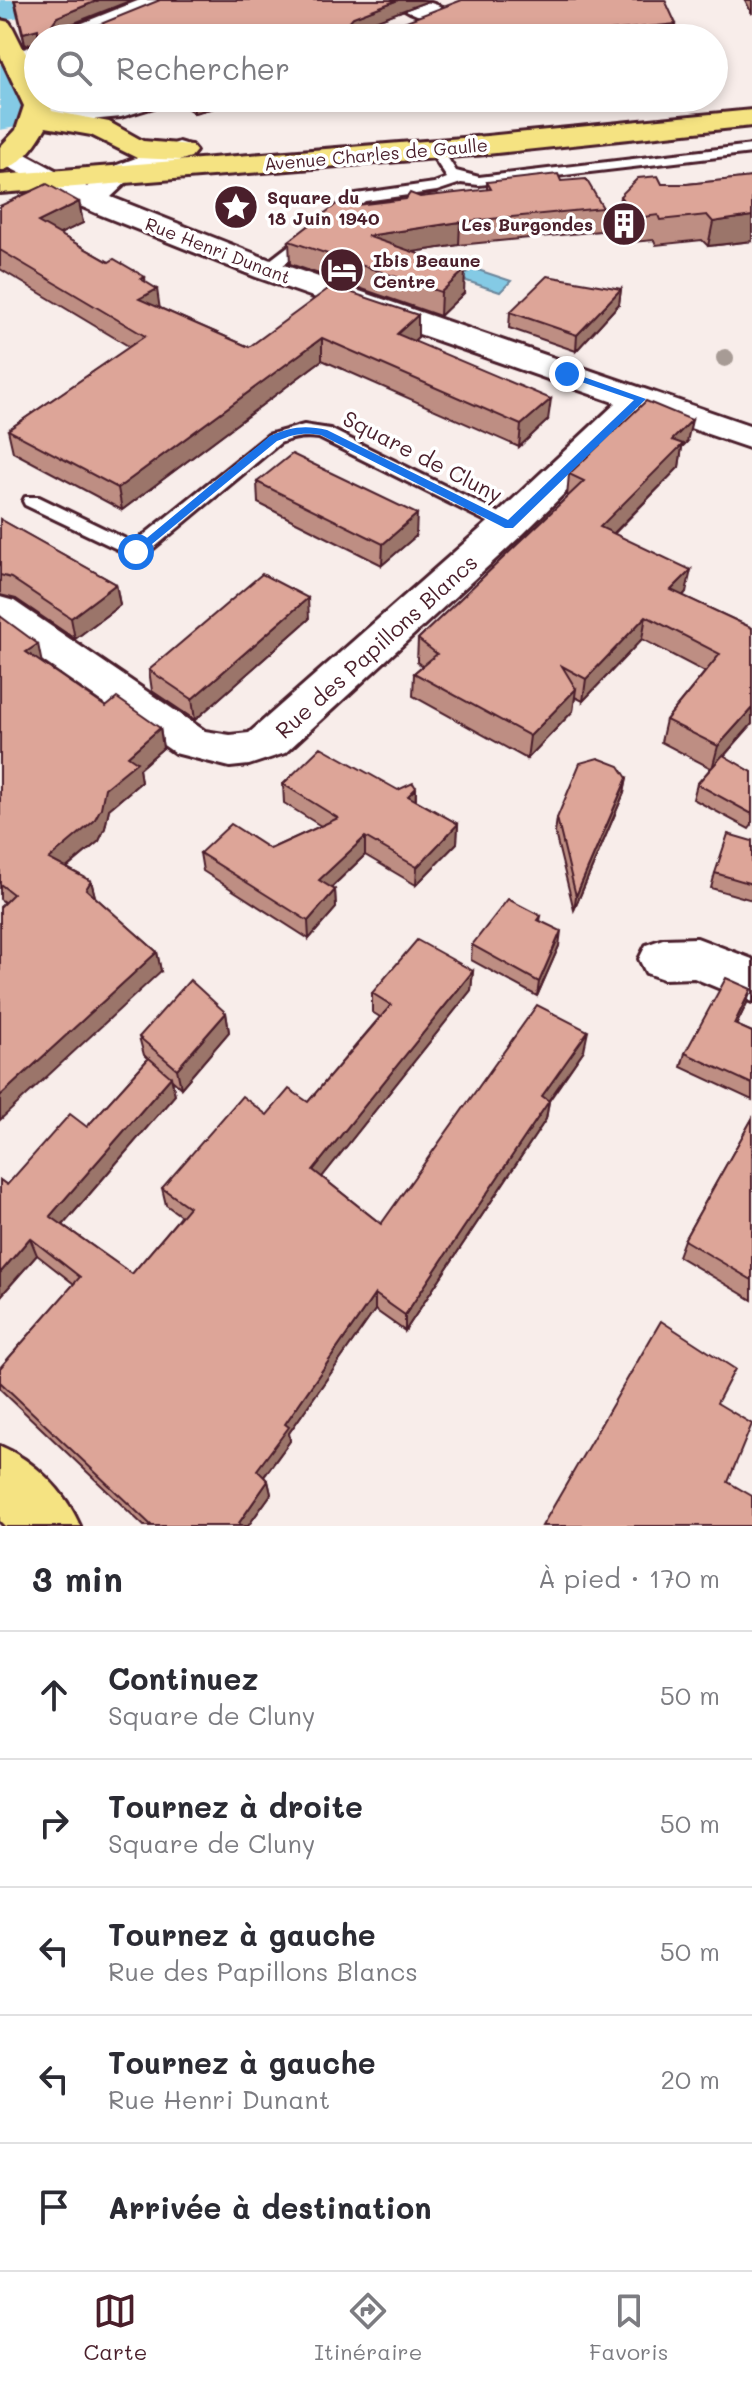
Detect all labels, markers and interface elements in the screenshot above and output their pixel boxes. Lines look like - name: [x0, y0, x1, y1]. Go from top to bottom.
- search box: [24, 24, 728, 112]
- icon: search: [52, 46, 96, 90]
- text: Rechercher: [116, 48, 290, 88]
- street label: Avenue Charles de Gaulle: [263, 132, 489, 176]
- place icon: Square du 18 Juin 1940: [212, 183, 260, 231]
- place label: Square du 18 Juin 1940: [267, 185, 380, 230]
- building icon: Les Burgondes: [600, 200, 648, 248]
- street label: Rue Henri Dunant: [142, 211, 294, 289]
- place label: Les Burgondes: [461, 212, 593, 236]
- hotel icon: Ibis Beaune Centre: [318, 246, 366, 294]
- place label: Ibis Beaune Centre: [373, 248, 481, 293]
- route end: [549, 356, 585, 392]
- street label: Square de Cluny: [338, 403, 508, 509]
- route start: [118, 534, 154, 570]
- street label: Rue des Papillons Blancs: [269, 547, 483, 745]
- text: 3 min: [32, 1556, 123, 1601]
- text: À pied · 170 m: [538, 1561, 720, 1595]
- text: Continuez: [108, 1658, 258, 1698]
- icon: ahead: [32, 1673, 76, 1717]
- text: 50 m: [660, 1678, 720, 1712]
- text: Square de Cluny: [108, 1698, 315, 1732]
- text: Tournez à droite: [108, 1786, 363, 1826]
- icon: right: [32, 1801, 76, 1845]
- text: 50 m: [660, 1806, 720, 1840]
- text: Square de Cluny: [108, 1826, 315, 1860]
- text: Tournez à gauche: [108, 1914, 376, 1954]
- icon: left: [32, 1929, 76, 1973]
- text: 50 m: [660, 1934, 720, 1968]
- text: Rue des Papillons Blancs: [108, 1954, 418, 1988]
- text: Tournez à gauche: [108, 2042, 376, 2082]
- icon: left: [32, 2057, 76, 2101]
- text: 20 m: [660, 2062, 720, 2096]
- text: Rue Henri Dunant: [108, 2082, 330, 2116]
- icon: arrive: [32, 2185, 76, 2229]
- text: Arrivée à destination: [108, 2187, 431, 2227]
- tab: Carte: [84, 2289, 147, 2366]
- tab: Itinéraire: [314, 2289, 422, 2366]
- tab: Favoris: [589, 2289, 668, 2366]

